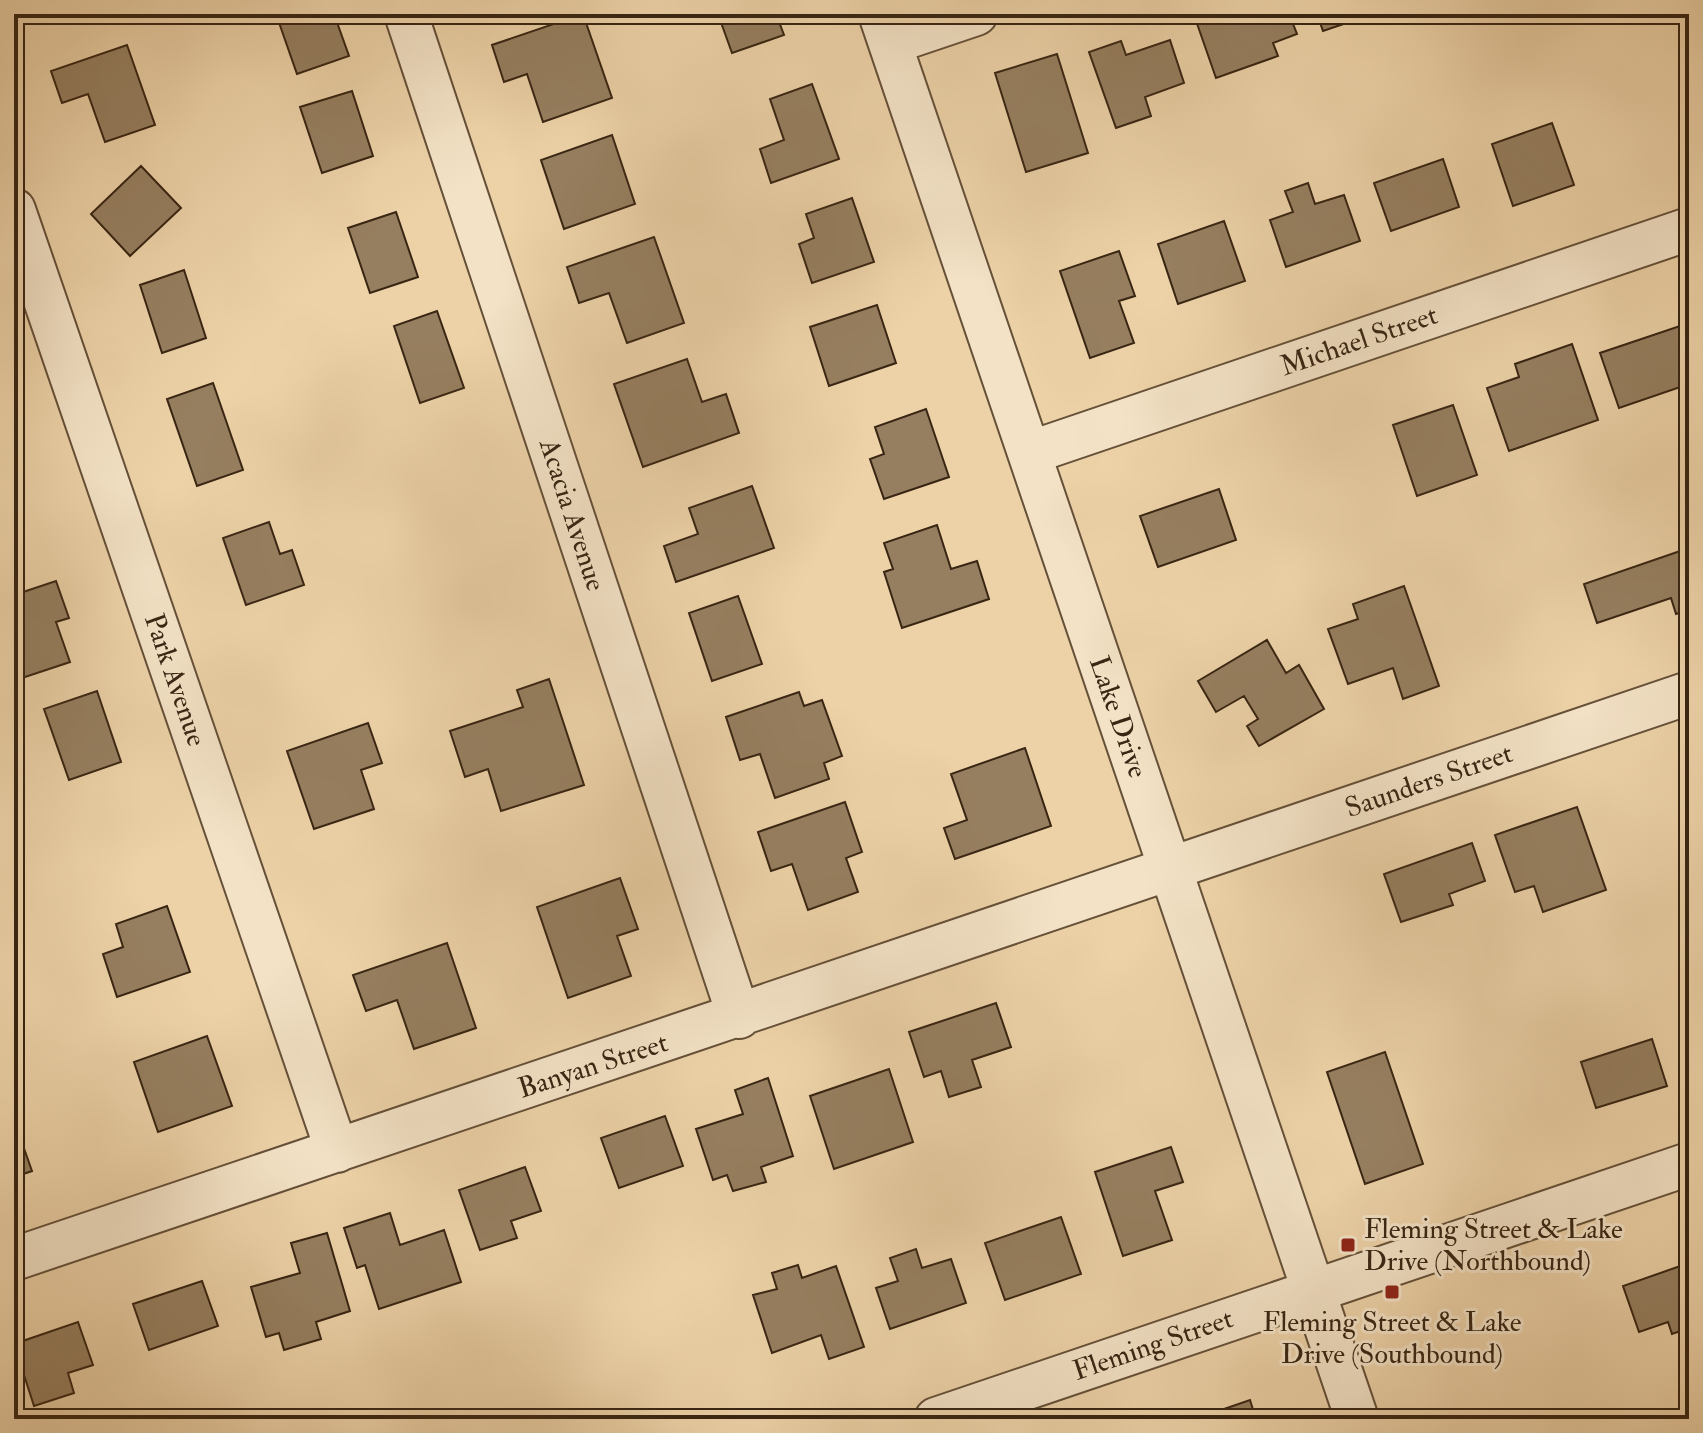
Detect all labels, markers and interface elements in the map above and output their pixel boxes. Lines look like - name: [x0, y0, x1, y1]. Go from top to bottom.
- street label: Michael Street: [1276, 298, 1442, 384]
- street label: Acacia Avenue: [531, 434, 613, 596]
- street label: Park Avenue: [136, 609, 214, 751]
- street label: Lake Drive: [1081, 652, 1155, 783]
- street label: Saunders Street: [1341, 736, 1517, 826]
- street label: Banyan Street: [514, 1025, 672, 1107]
- place label: Fleming Street & Lake Drive (Northbound): [1364, 1212, 1623, 1279]
- marker: Fleming Street & Lake Drive (Northbound): [1339, 1236, 1357, 1254]
- marker: Fleming Street & Lake Drive (Southbound): [1383, 1283, 1401, 1301]
- street label: Fleming Street: [1068, 1301, 1238, 1389]
- place label: Fleming Street & Lake Drive (Southbound): [1263, 1305, 1522, 1372]

